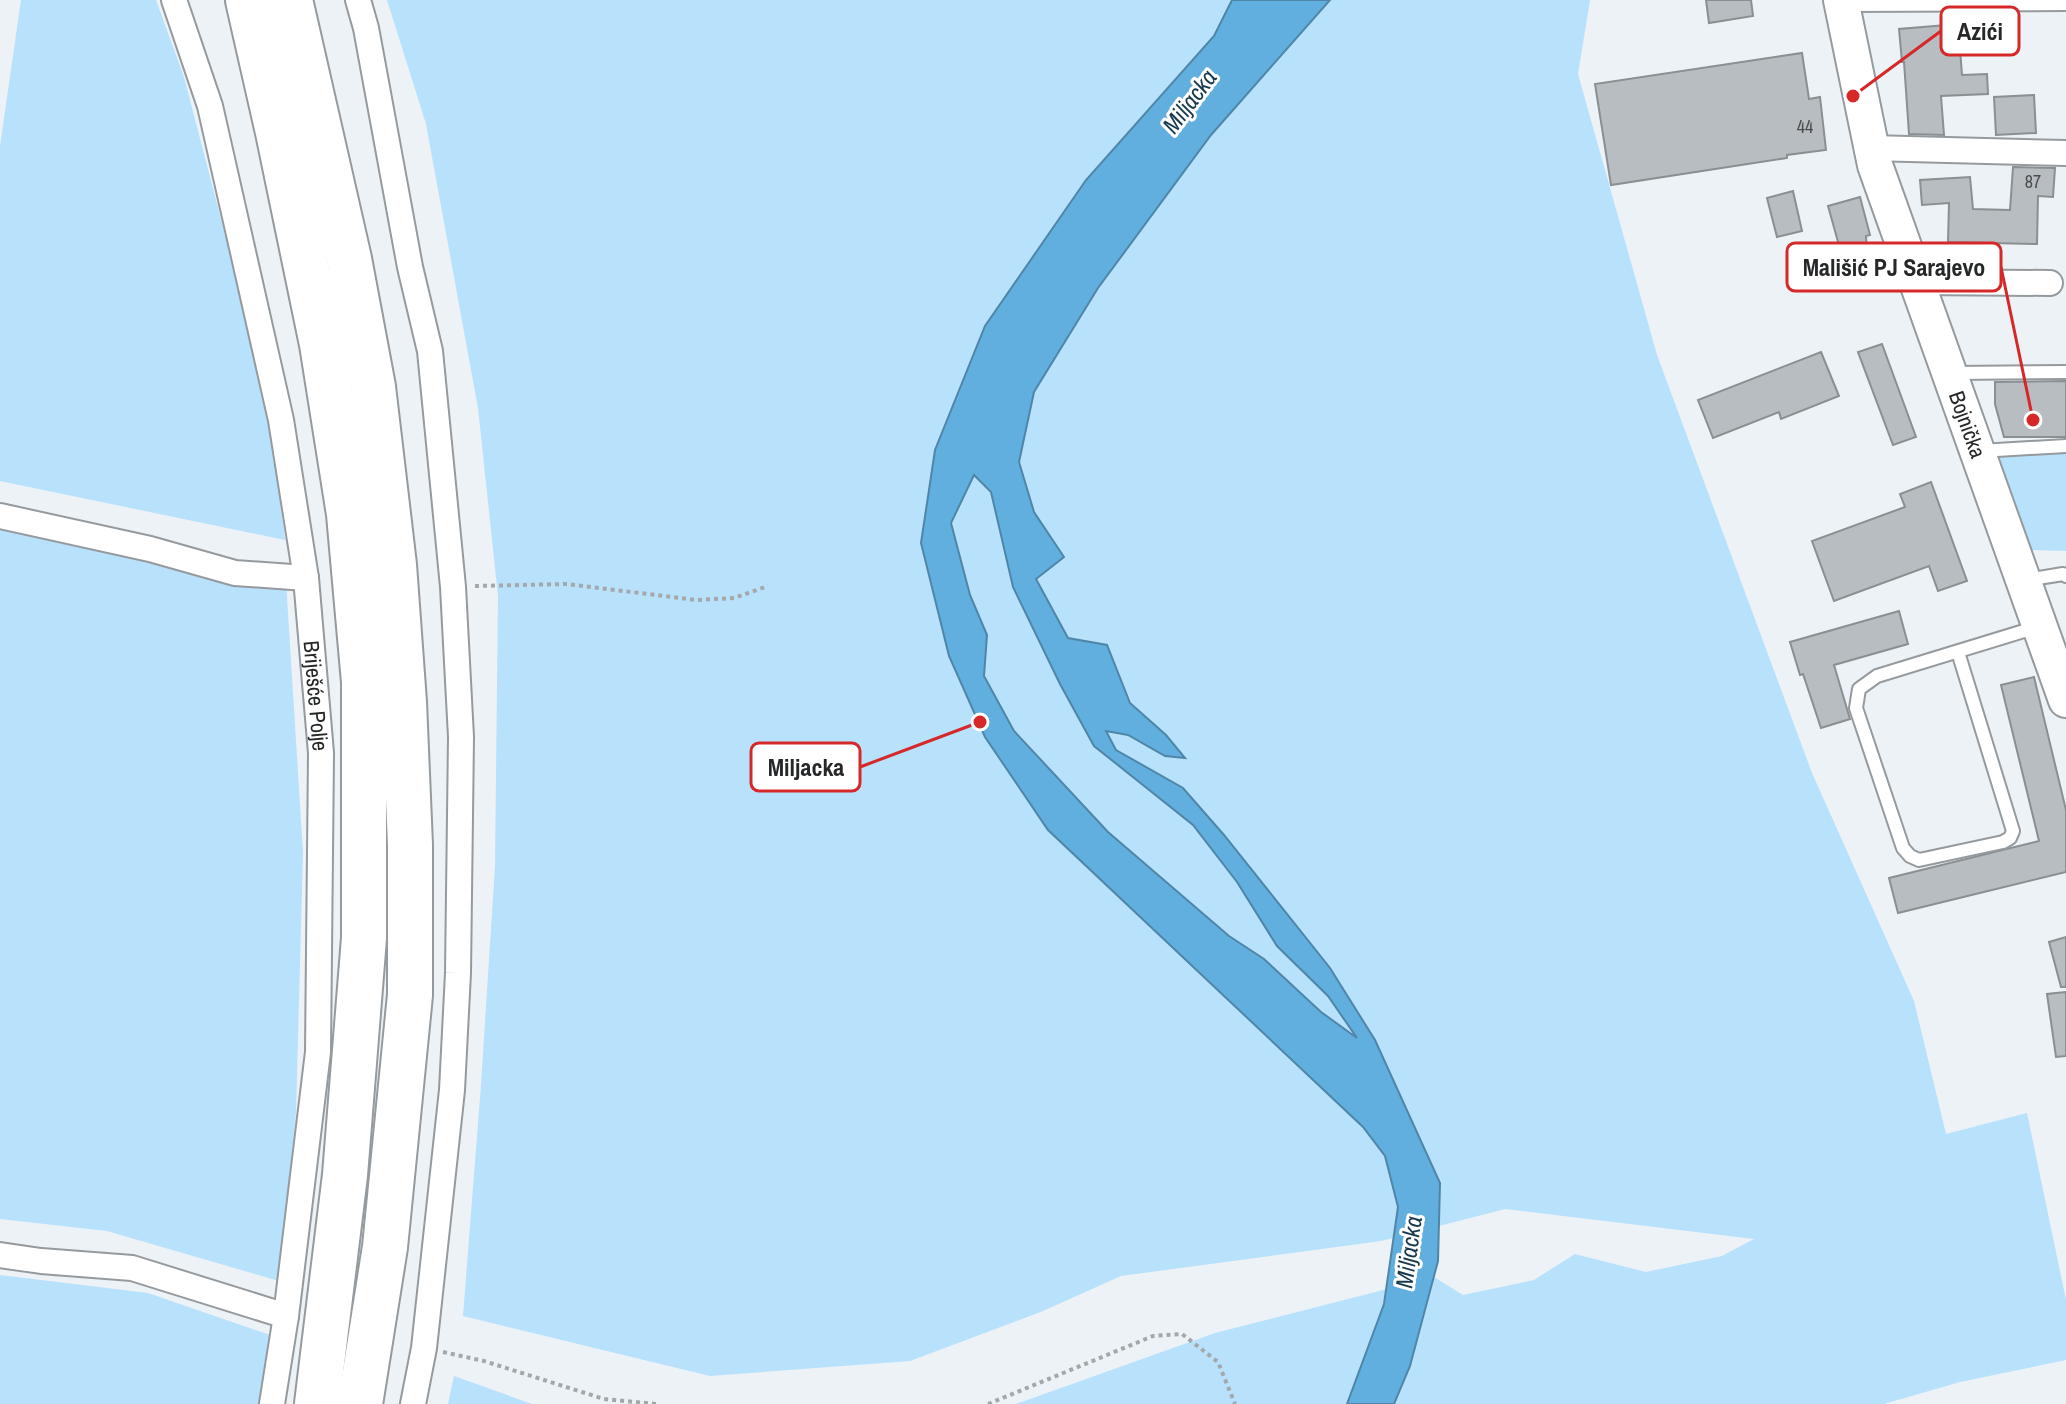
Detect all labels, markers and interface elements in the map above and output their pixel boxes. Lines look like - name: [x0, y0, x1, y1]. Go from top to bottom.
- callout: Azići: [1941, 7, 2019, 55]
- text: Azići: [1957, 15, 2003, 47]
- water label: Miljacka: [1155, 63, 1224, 139]
- house number: 44: [1797, 114, 1813, 139]
- house number: 87: [2025, 169, 2041, 194]
- callout: Mališić PJ Sarajevo: [1787, 243, 2001, 291]
- text: Mališić PJ Sarajevo: [1803, 251, 1985, 283]
- street label: Bojnička: [1942, 387, 1993, 462]
- street label: Briješće Polje: [296, 639, 336, 752]
- callout: Miljacka: [751, 743, 860, 791]
- text: Miljacka: [768, 751, 844, 783]
- water label: Miljacka: [1387, 1214, 1429, 1290]

